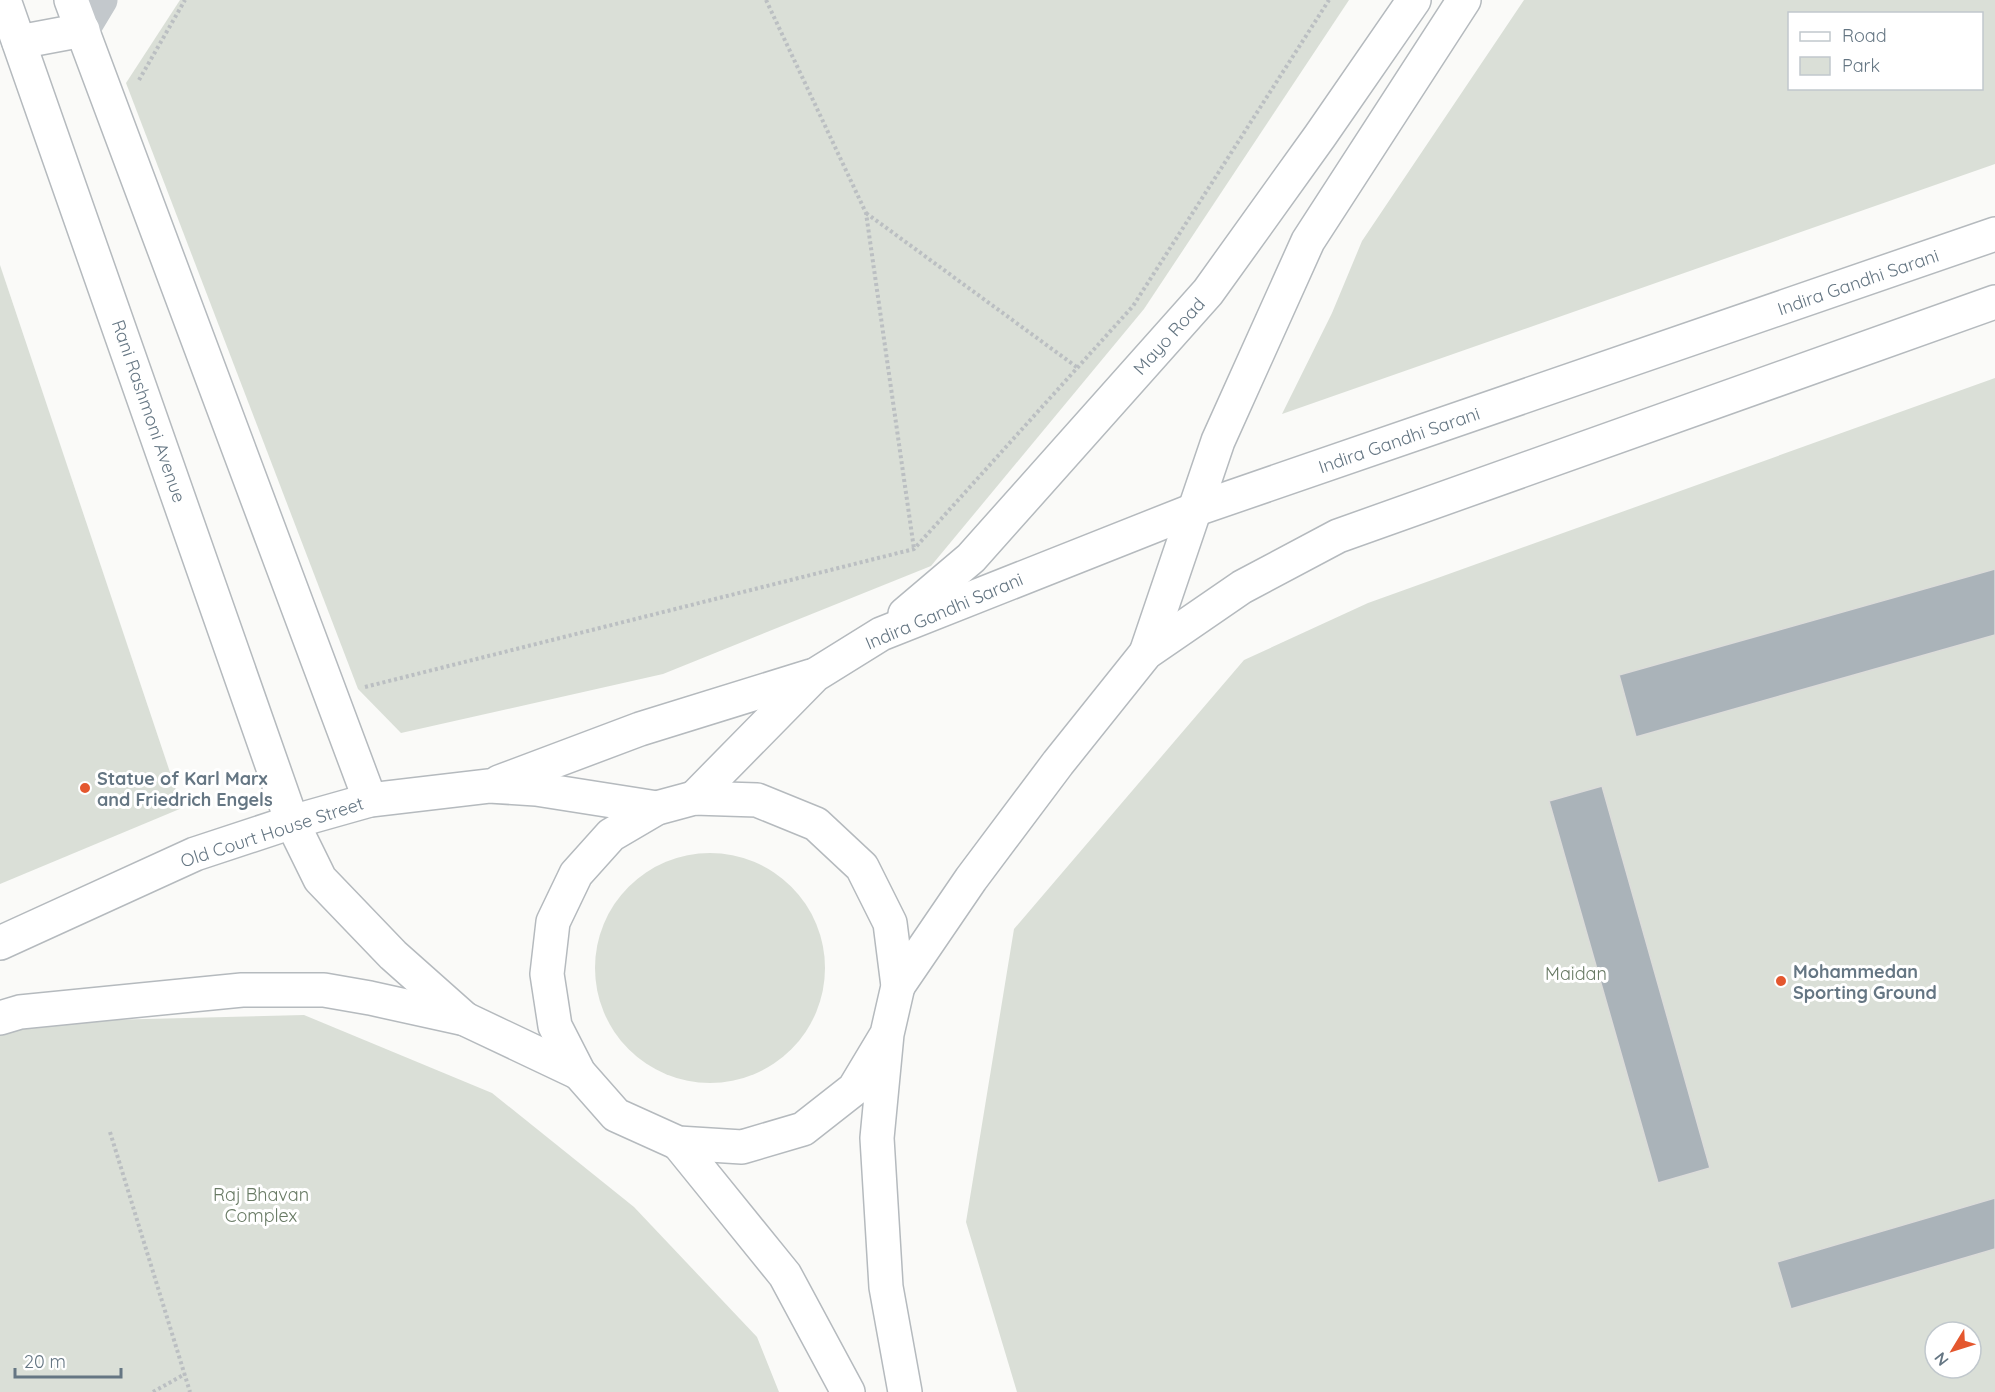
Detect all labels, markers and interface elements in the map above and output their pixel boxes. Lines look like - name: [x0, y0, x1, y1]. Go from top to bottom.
- legend: [1788, 12, 1983, 90]
- text: Road: [1842, 24, 1887, 47]
- text: Park: [1842, 54, 1880, 77]
- street label: Indira Gandhi Sarani: [1774, 244, 1942, 320]
- street label: Mayo Road: [1128, 292, 1210, 380]
- street label: Rani Rashmoni Avenue: [107, 317, 191, 505]
- street label: Indira Gandhi Sarani: [1315, 402, 1483, 478]
- street label: Indira Gandhi Sarani: [862, 567, 1026, 655]
- place label: Statue of Karl Marx and Friedrich Engels: [97, 767, 273, 811]
- marker: Statue of Karl Marx and Friedrich Engels: [78, 781, 92, 795]
- street label: Old Court House Street: [178, 792, 366, 872]
- place label: Mohammedan Sporting Ground: [1793, 960, 1937, 1004]
- park label: Maidan: [1545, 962, 1607, 985]
- marker: Mohammedan Sporting Ground: [1774, 974, 1788, 988]
- park label: Raj Bhavan Complex: [213, 1183, 309, 1227]
- north arrow: [1923, 1320, 1983, 1380]
- scale bar: [15, 1341, 122, 1379]
- text: N: [1930, 1348, 1953, 1370]
- text: 20 m: [24, 1350, 66, 1373]

